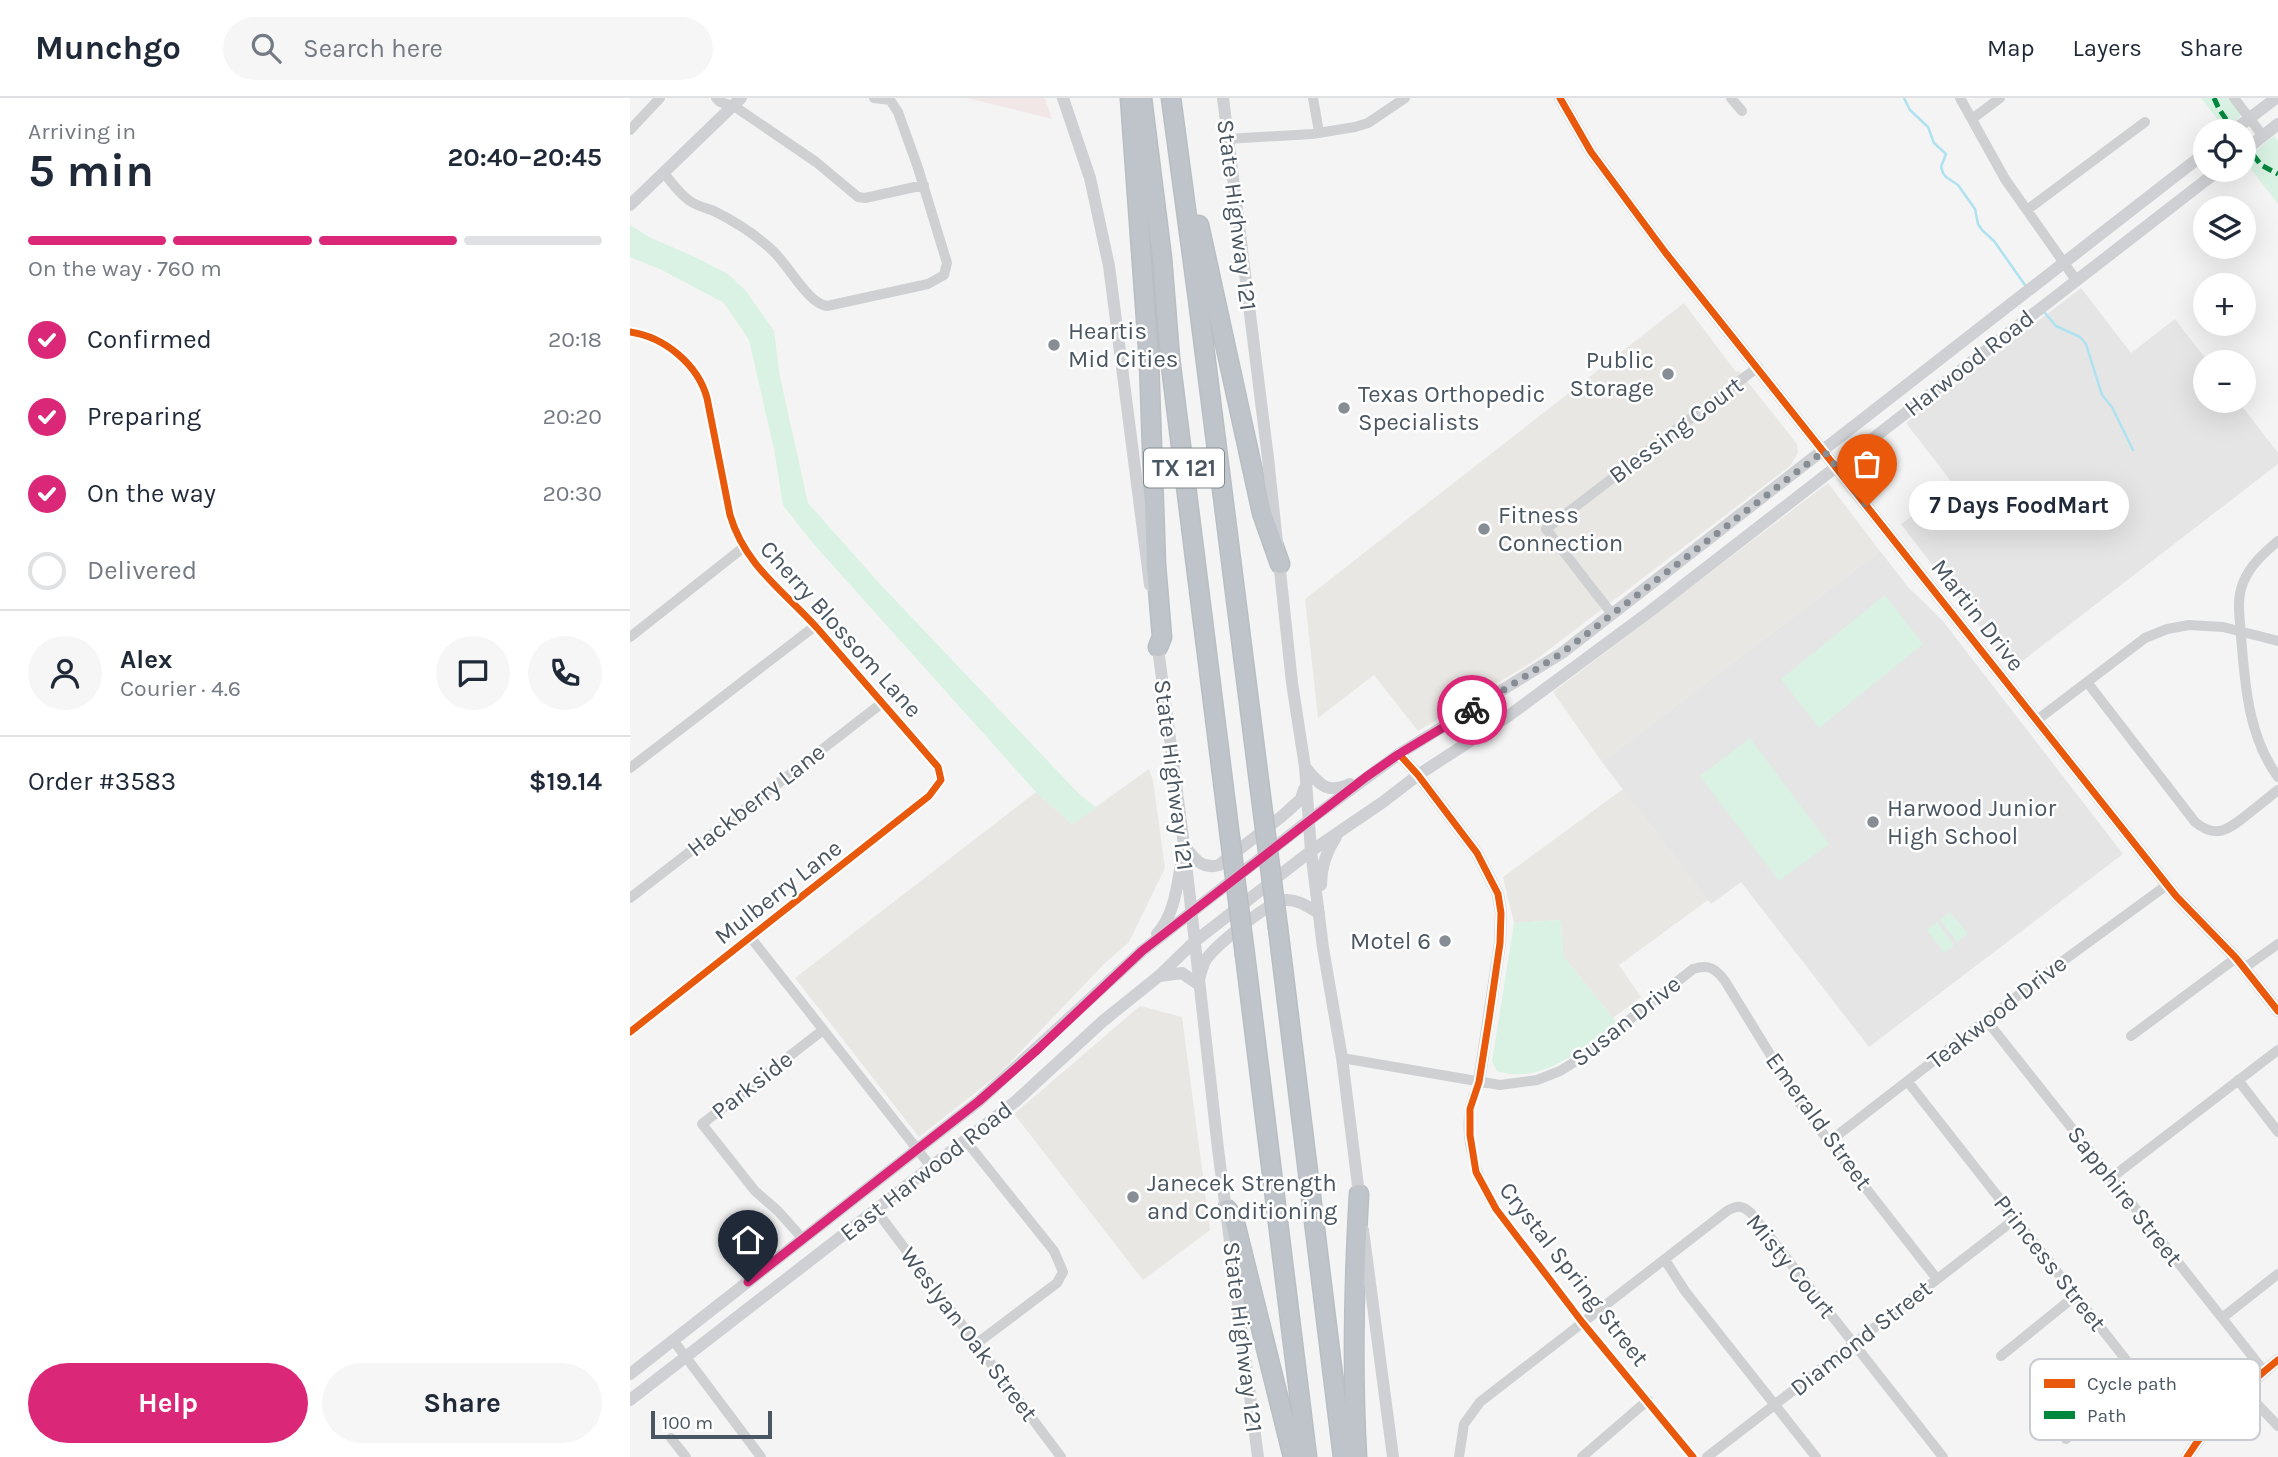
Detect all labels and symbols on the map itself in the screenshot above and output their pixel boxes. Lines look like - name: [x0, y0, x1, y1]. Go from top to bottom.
- street label: State Highway 121: [1211, 118, 1263, 312]
- street label: Harwood Road: [1899, 304, 2039, 422]
- place label: Heartis Mid Cities: [1068, 317, 1178, 373]
- marker: Heartis Mid Cities: [1046, 337, 1062, 353]
- place label: Public Storage: [1570, 346, 1654, 402]
- marker: Public Storage: [1660, 366, 1676, 382]
- street label: Blessing Court: [1604, 371, 1748, 489]
- place label: Texas Orthopedic Specialists: [1358, 380, 1545, 436]
- marker: Texas Orthopedic Specialists: [1336, 400, 1352, 416]
- pin: [1837, 434, 1897, 506]
- road number: TX 121: [1144, 448, 1224, 488]
- callout: 7 Days FoodMart: [1909, 482, 2130, 530]
- place label: Fitness Connection: [1498, 501, 1623, 557]
- marker: Fitness Connection: [1476, 521, 1492, 537]
- street label: Cherry Blossom Lane: [754, 535, 928, 723]
- street label: Martin Drive: [1926, 553, 2030, 677]
- courier: [1437, 675, 1507, 745]
- street label: State Highway 121: [1148, 678, 1200, 872]
- street label: Hackberry Lane: [682, 738, 830, 862]
- place label: Harwood Junior High School: [1887, 794, 2056, 850]
- marker: Harwood Junior High School: [1865, 814, 1881, 830]
- street label: Mulberry Lane: [709, 834, 847, 950]
- place label: Motel 6: [1350, 927, 1431, 955]
- marker: Motel 6: [1437, 933, 1453, 949]
- street label: Teakwood Drive: [1922, 949, 2072, 1075]
- street label: Susan Drive: [1566, 970, 1686, 1072]
- street label: Parkside: [706, 1045, 798, 1125]
- street label: Emerald Street: [1760, 1047, 1878, 1195]
- street label: East Harwood Road: [834, 1095, 1018, 1247]
- street label: Sapphire Street: [2062, 1120, 2188, 1272]
- place label: Janecek Strength and Conditioning: [1147, 1169, 1338, 1225]
- street label: Crystal Spring Street: [1493, 1176, 1655, 1372]
- marker: Janecek Strength and Conditioning: [1125, 1189, 1141, 1205]
- street label: Princess Street: [1988, 1189, 2112, 1337]
- street label: Misty Court: [1740, 1208, 1842, 1324]
- pin: [718, 1210, 778, 1282]
- street label: State Highway 121: [1217, 1240, 1269, 1434]
- street label: Weslyan Oak Street: [894, 1241, 1044, 1427]
- street label: Diamond Street: [1785, 1274, 1937, 1402]
- legend: [2030, 1359, 2260, 1440]
- text: Cycle path: [2087, 1373, 2177, 1395]
- text: Path: [2087, 1405, 2127, 1427]
- scale bar: [651, 1408, 772, 1440]

